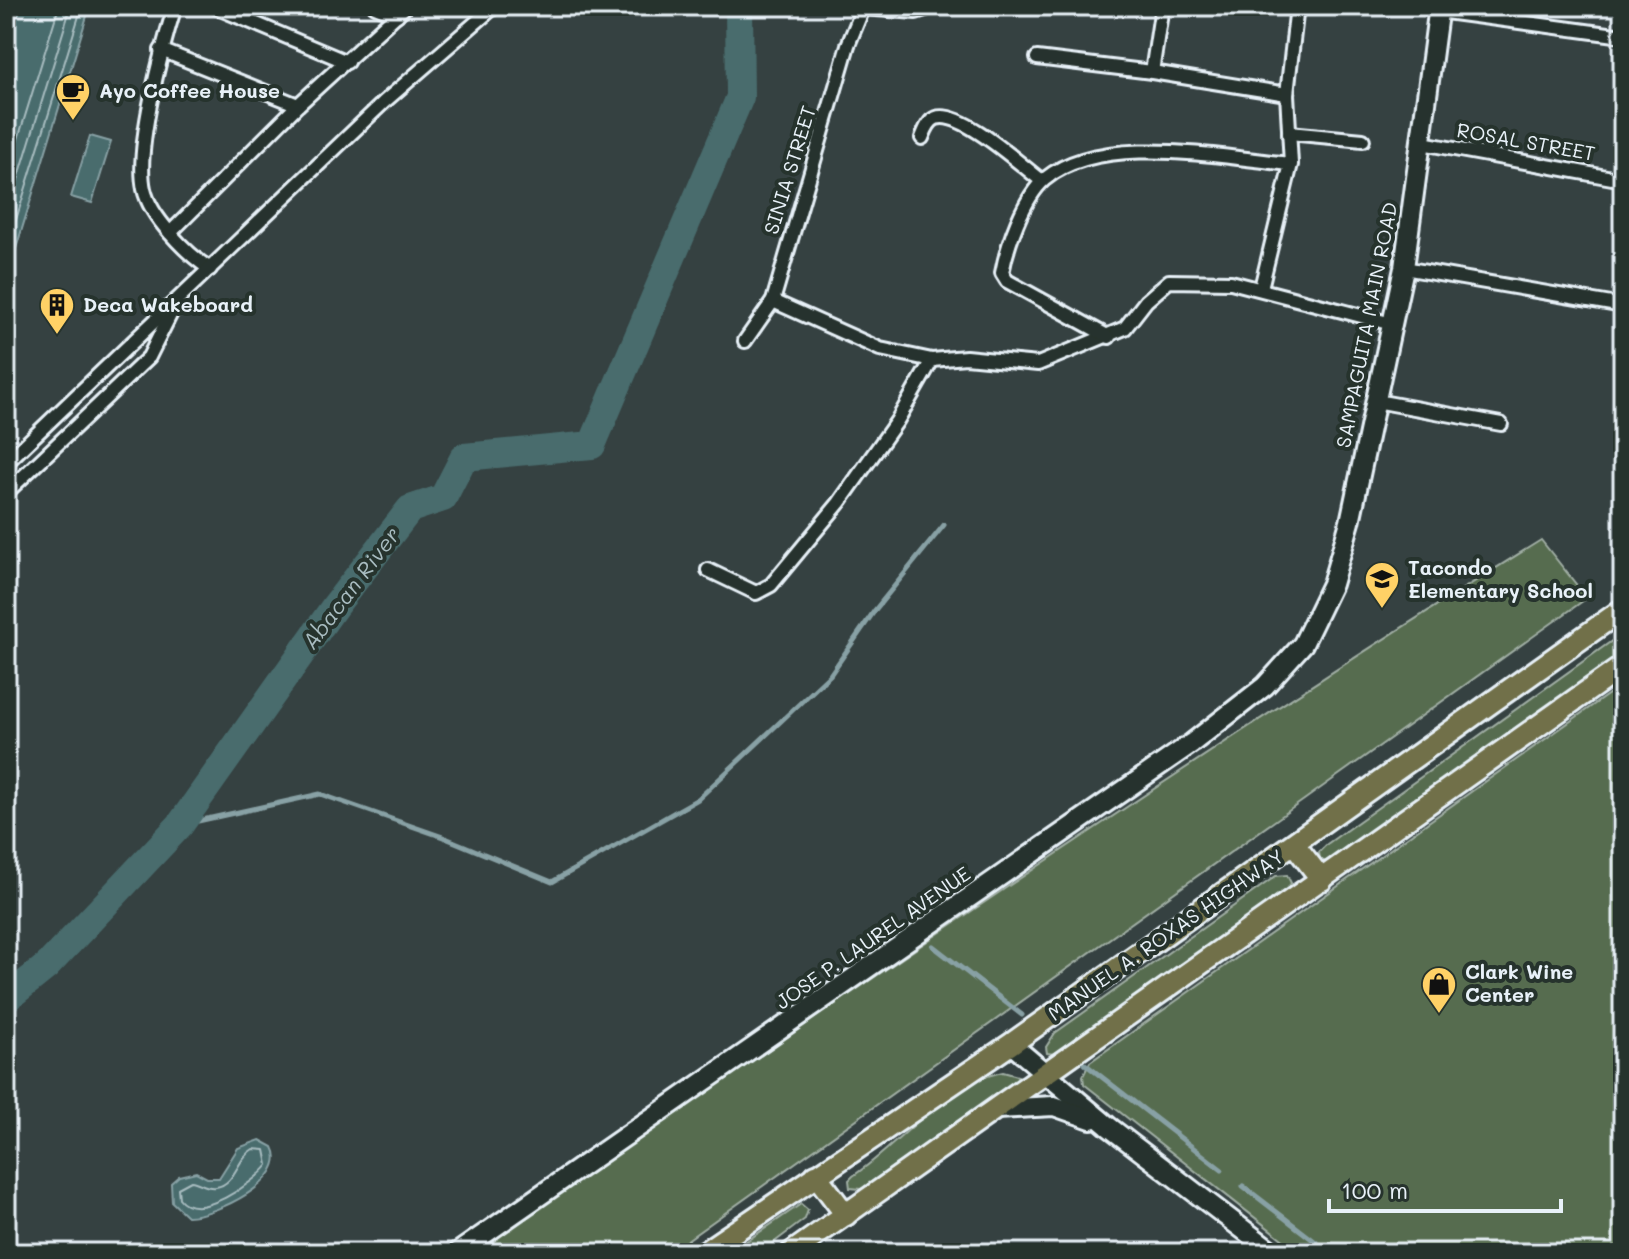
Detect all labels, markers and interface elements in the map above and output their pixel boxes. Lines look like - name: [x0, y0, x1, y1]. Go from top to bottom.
- cafe icon: Ayo Coffee House: [54, 72, 92, 122]
- place label: Ayo Coffee House: [99, 77, 280, 103]
- street label: SINIA STREET: [757, 102, 821, 237]
- street label: ROSAL STREET: [1455, 116, 1597, 166]
- street label: SAMPAGUITA MAIN ROAD: [1329, 200, 1403, 450]
- building icon: Deca Wakeboard: [38, 286, 76, 336]
- place label: Deca Wakeboard: [83, 291, 253, 317]
- water label: Abacan River: [295, 521, 406, 655]
- place label: Tacondo Elementary School: [1408, 554, 1593, 603]
- school or university icon: Tacondo Elementary School: [1363, 560, 1401, 610]
- street label: MANUEL A. ROXAS HIGHWAY: [1042, 843, 1289, 1026]
- street label: JOSE P. LAUREL AVENUE: [770, 860, 975, 1014]
- place label: Clark Wine Center: [1465, 958, 1573, 1007]
- shop icon: Clark Wine Center: [1420, 965, 1458, 1015]
- scale bar: [1329, 1163, 1561, 1213]
- text: 100 m: [1341, 1174, 1408, 1205]

